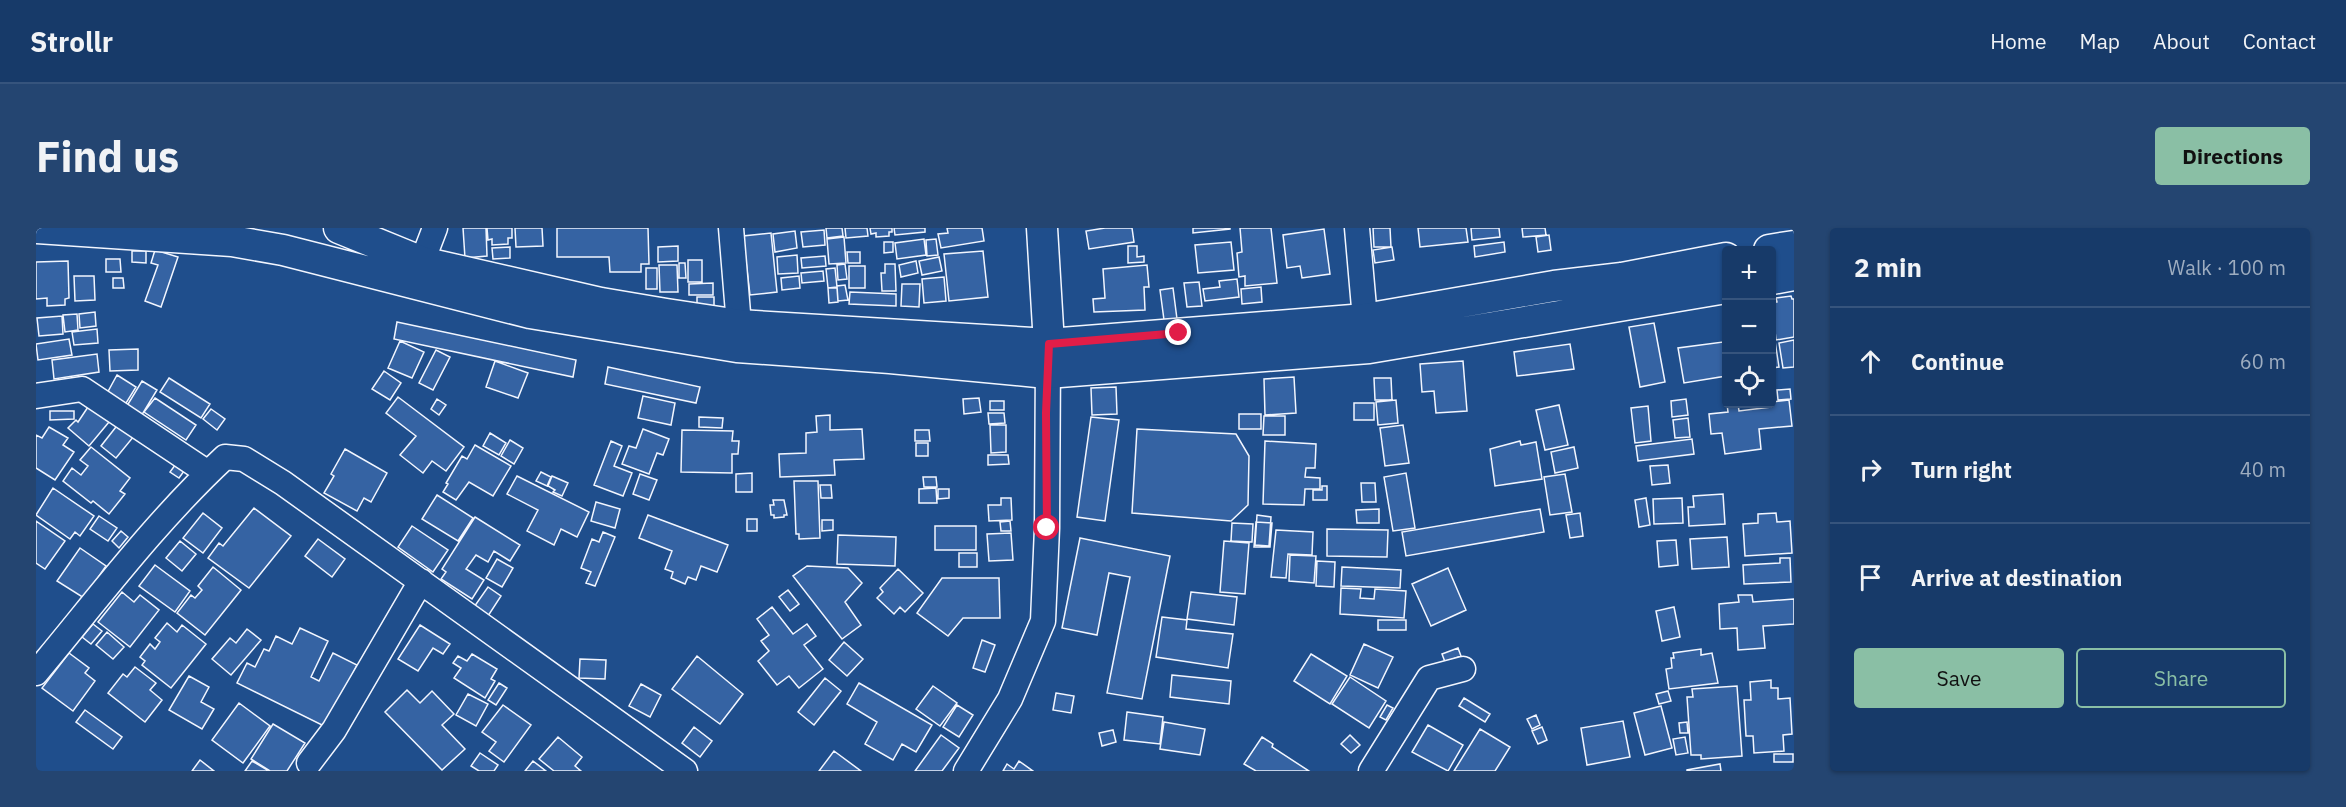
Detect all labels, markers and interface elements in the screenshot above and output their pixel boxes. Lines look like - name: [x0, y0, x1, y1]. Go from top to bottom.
- text: Strollr: [30, 23, 113, 60]
- text: Home: [1990, 27, 2047, 55]
- text: Map: [2080, 27, 2120, 55]
- text: About: [2153, 27, 2210, 55]
- text: Contact: [2243, 27, 2316, 55]
- button: Directions: [2155, 127, 2310, 185]
- text: Find us: [36, 129, 179, 184]
- map controls: [1722, 246, 1776, 408]
- button: +: [1722, 246, 1776, 300]
- text: 2 min: [1854, 250, 1922, 284]
- text: Walk · 100 m: [2168, 254, 2286, 281]
- button: −: [1722, 300, 1776, 354]
- route end: [1165, 319, 1191, 345]
- icon: ahead: [1854, 345, 1887, 378]
- text: Continue: [1911, 347, 2004, 376]
- text: 60 m: [2240, 348, 2286, 375]
- button: locate: [1722, 354, 1776, 408]
- icon: right: [1854, 453, 1887, 486]
- text: Turn right: [1911, 455, 2012, 484]
- text: 40 m: [2240, 456, 2286, 483]
- route start: [1033, 514, 1059, 540]
- icon: arrive: [1854, 561, 1887, 594]
- text: Arrive at destination: [1911, 563, 2122, 592]
- button: Save: [1854, 648, 2064, 708]
- button: Share: [2076, 648, 2286, 708]

